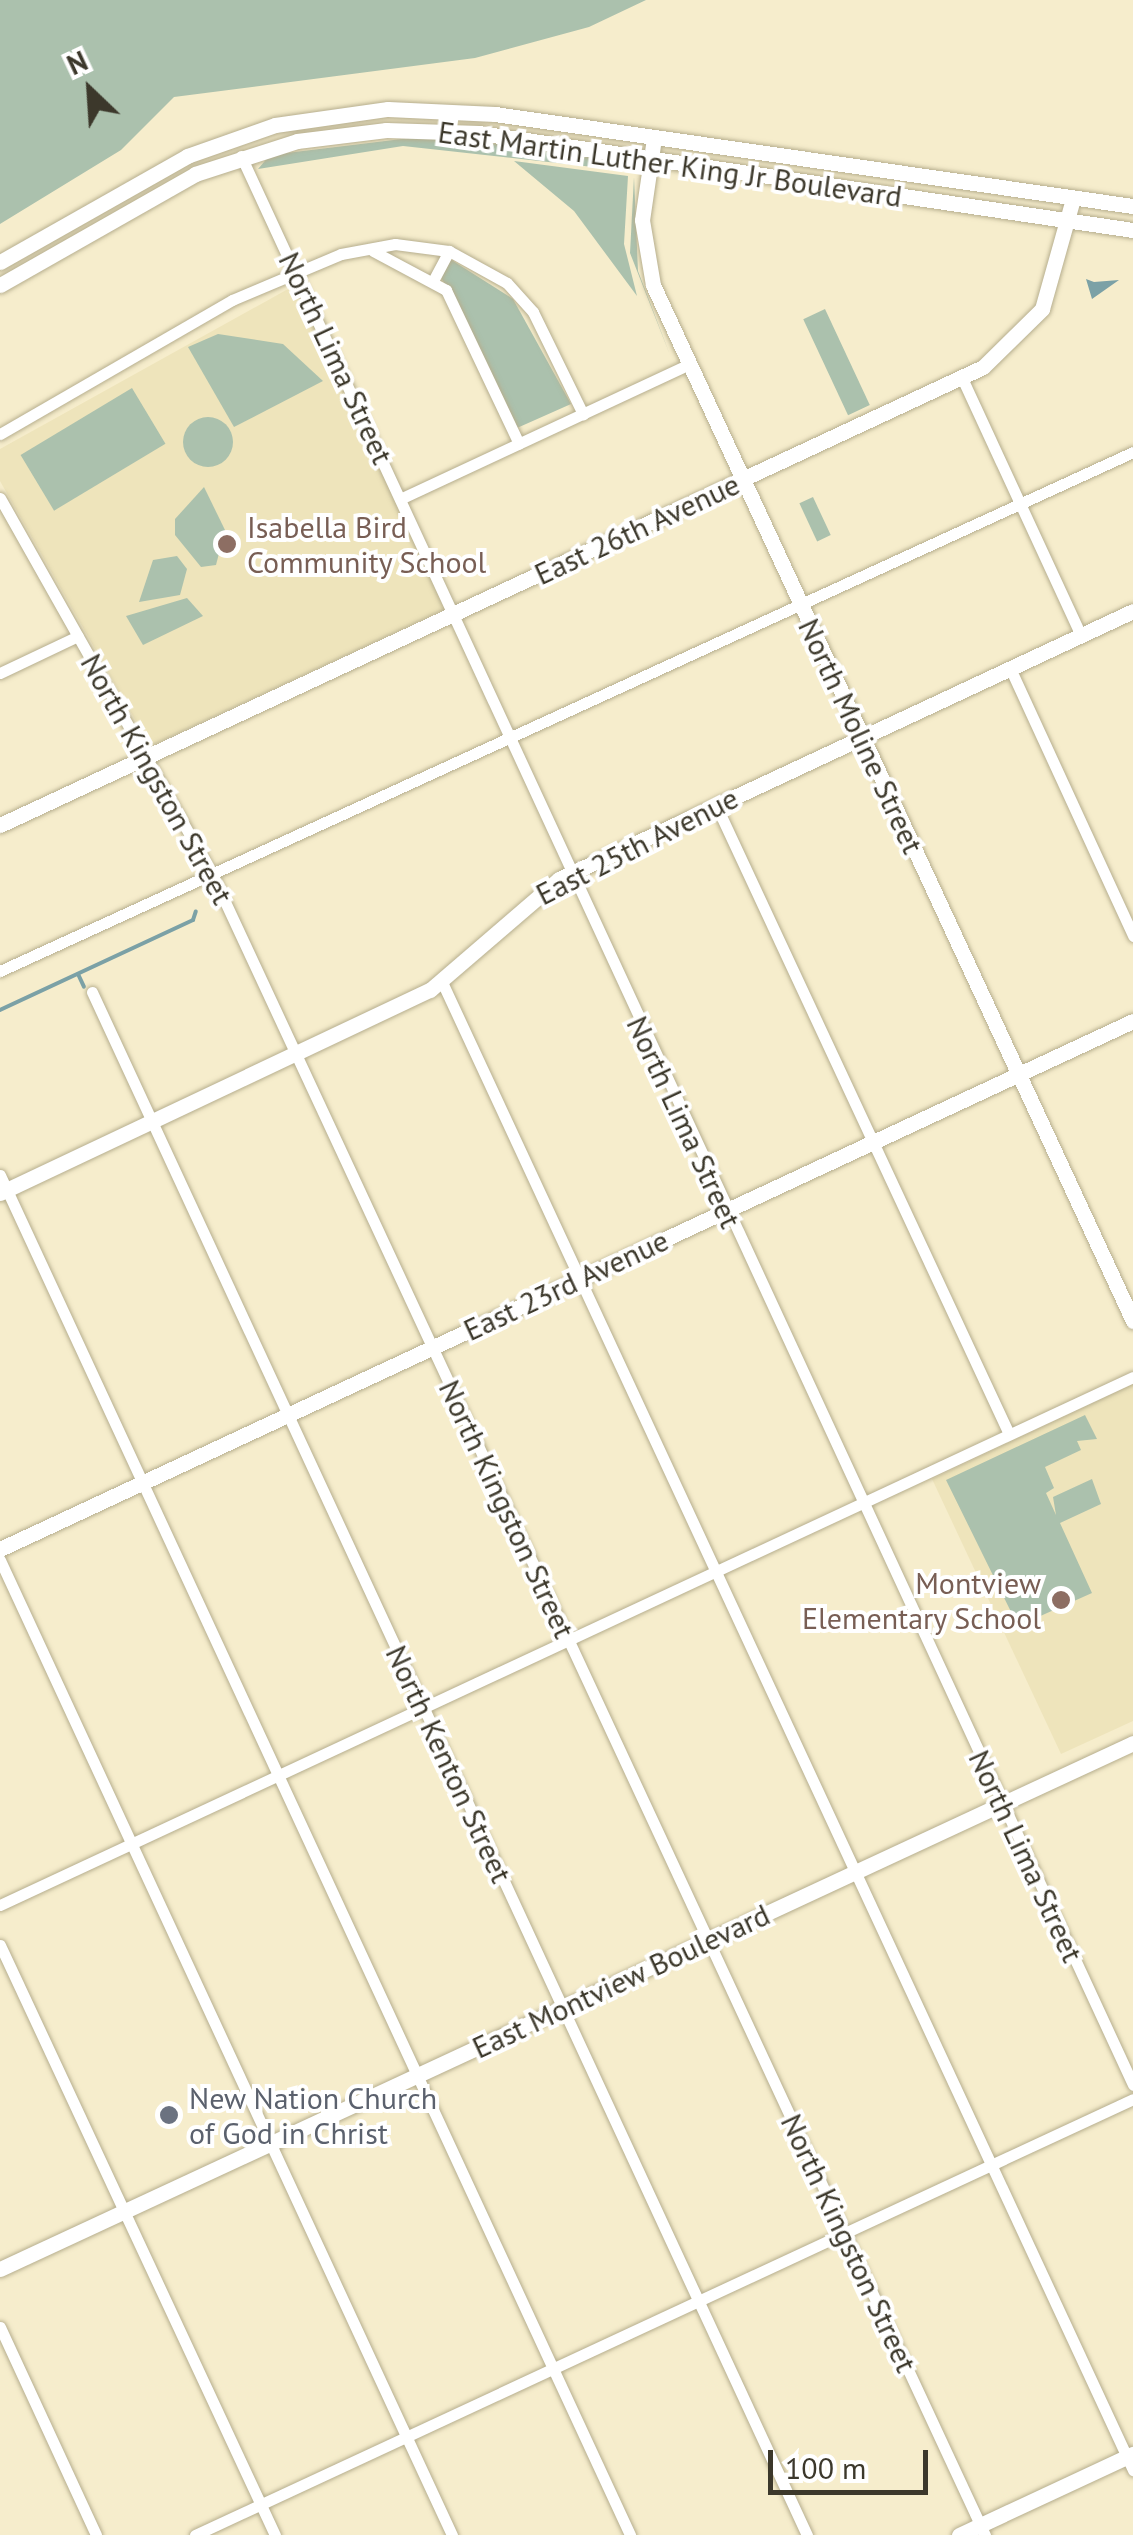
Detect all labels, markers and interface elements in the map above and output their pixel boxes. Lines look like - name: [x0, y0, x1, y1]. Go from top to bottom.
- north arrow: [40, 40, 140, 140]
- text: N: [61, 42, 93, 83]
- street label: East Martin Luther King Jr Boulevard: [436, 114, 904, 214]
- street label: North Lima Street: [271, 246, 401, 470]
- street label: East 26th Avenue: [528, 466, 746, 592]
- place label: Isabella Bird Community School: [247, 509, 487, 580]
- marker: Isabella Bird Community School: [216, 533, 238, 555]
- street label: North Moline Street: [791, 613, 931, 859]
- street label: North Kingston Street: [73, 648, 241, 910]
- street label: East 25th Avenue: [530, 779, 744, 913]
- street label: North Lima Street: [619, 1010, 749, 1234]
- street label: East 23rd Avenue: [458, 1222, 674, 1348]
- street label: North Kingston Street: [431, 1374, 583, 1644]
- place label: Montview Elementary School: [801, 1565, 1041, 1636]
- marker: Montview Elementary School: [1050, 1589, 1072, 1611]
- street label: North Kenton Street: [378, 1640, 520, 1888]
- street label: North Lima Street: [961, 1744, 1091, 1968]
- street label: East Montview Boulevard: [466, 1896, 776, 2066]
- place label: New Nation Church of God in Christ: [189, 2080, 438, 2150]
- marker: New Nation Church of God in Christ: [158, 2104, 180, 2126]
- street label: North Kingston Street: [773, 2108, 925, 2378]
- scale bar: [773, 2430, 933, 2492]
- text: 100 m: [785, 2448, 866, 2487]

